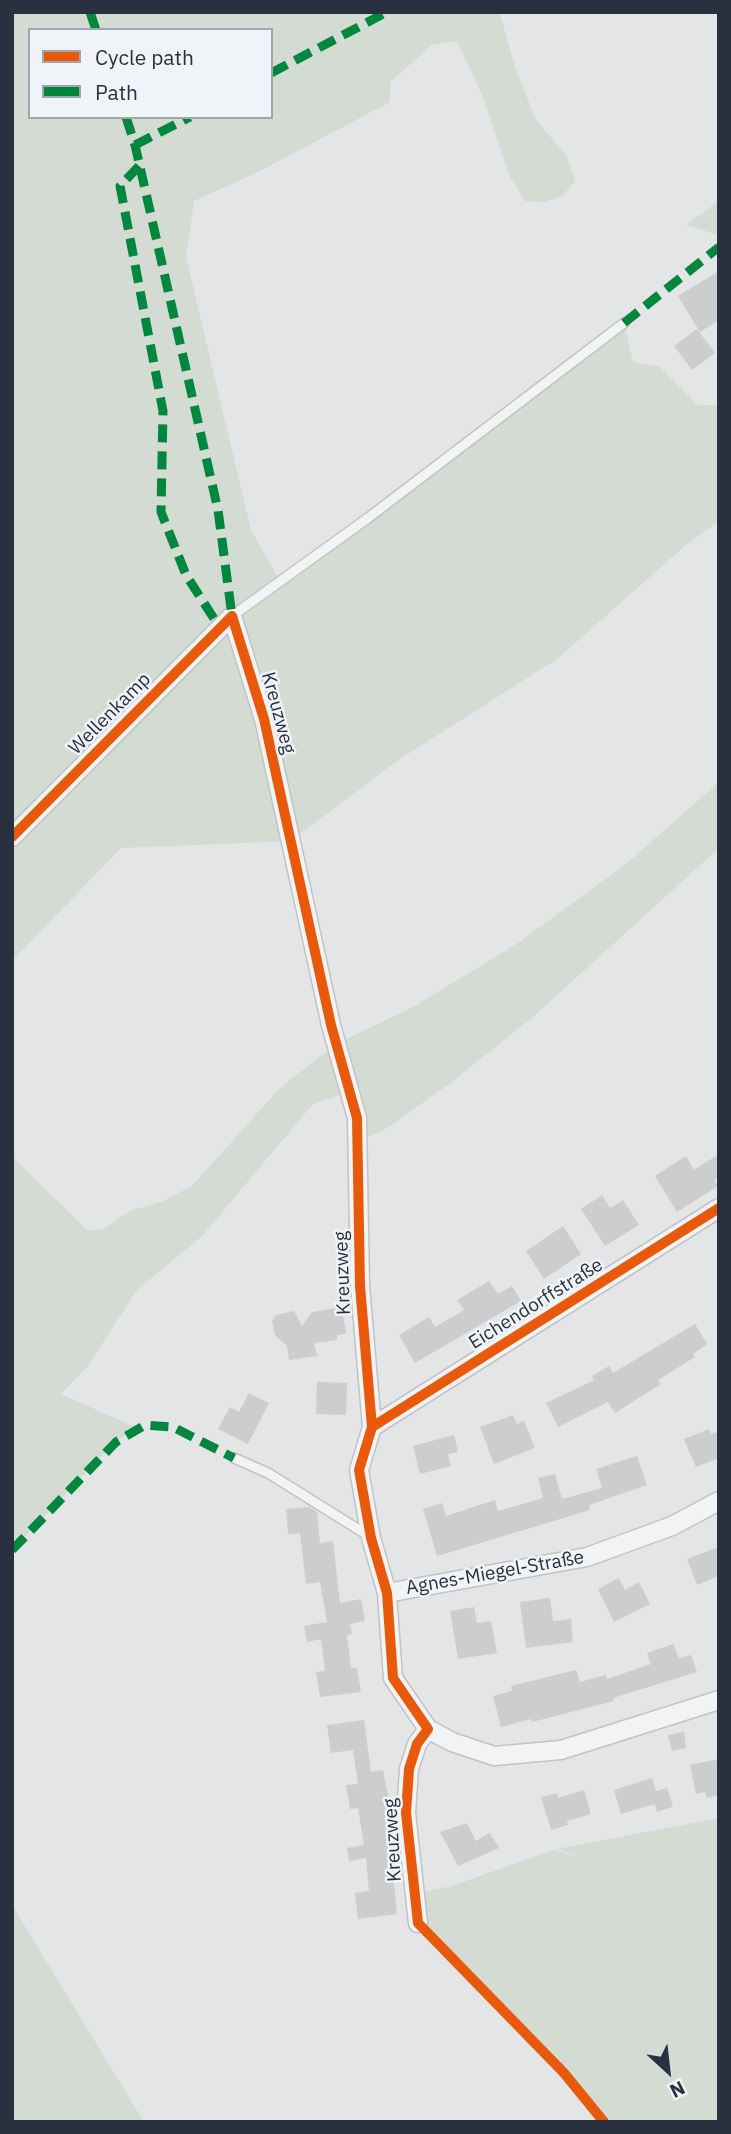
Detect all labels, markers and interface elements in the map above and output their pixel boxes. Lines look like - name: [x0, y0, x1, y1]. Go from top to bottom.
- legend: [28, 28, 273, 119]
- text: Cycle path: [95, 43, 194, 71]
- text: Path: [95, 78, 138, 106]
- street label: Wellenkamp: [64, 668, 156, 760]
- street label: Kreuzweg: [256, 670, 300, 756]
- street label: Kreuzweg: [330, 1231, 356, 1315]
- street label: Eichendorffstraße: [465, 1254, 607, 1354]
- street label: Agnes-Miegel-Straße: [404, 1546, 586, 1600]
- street label: Kreuzweg: [379, 1798, 407, 1882]
- north arrow: [633, 2036, 703, 2106]
- text: N: [666, 2076, 689, 2104]

